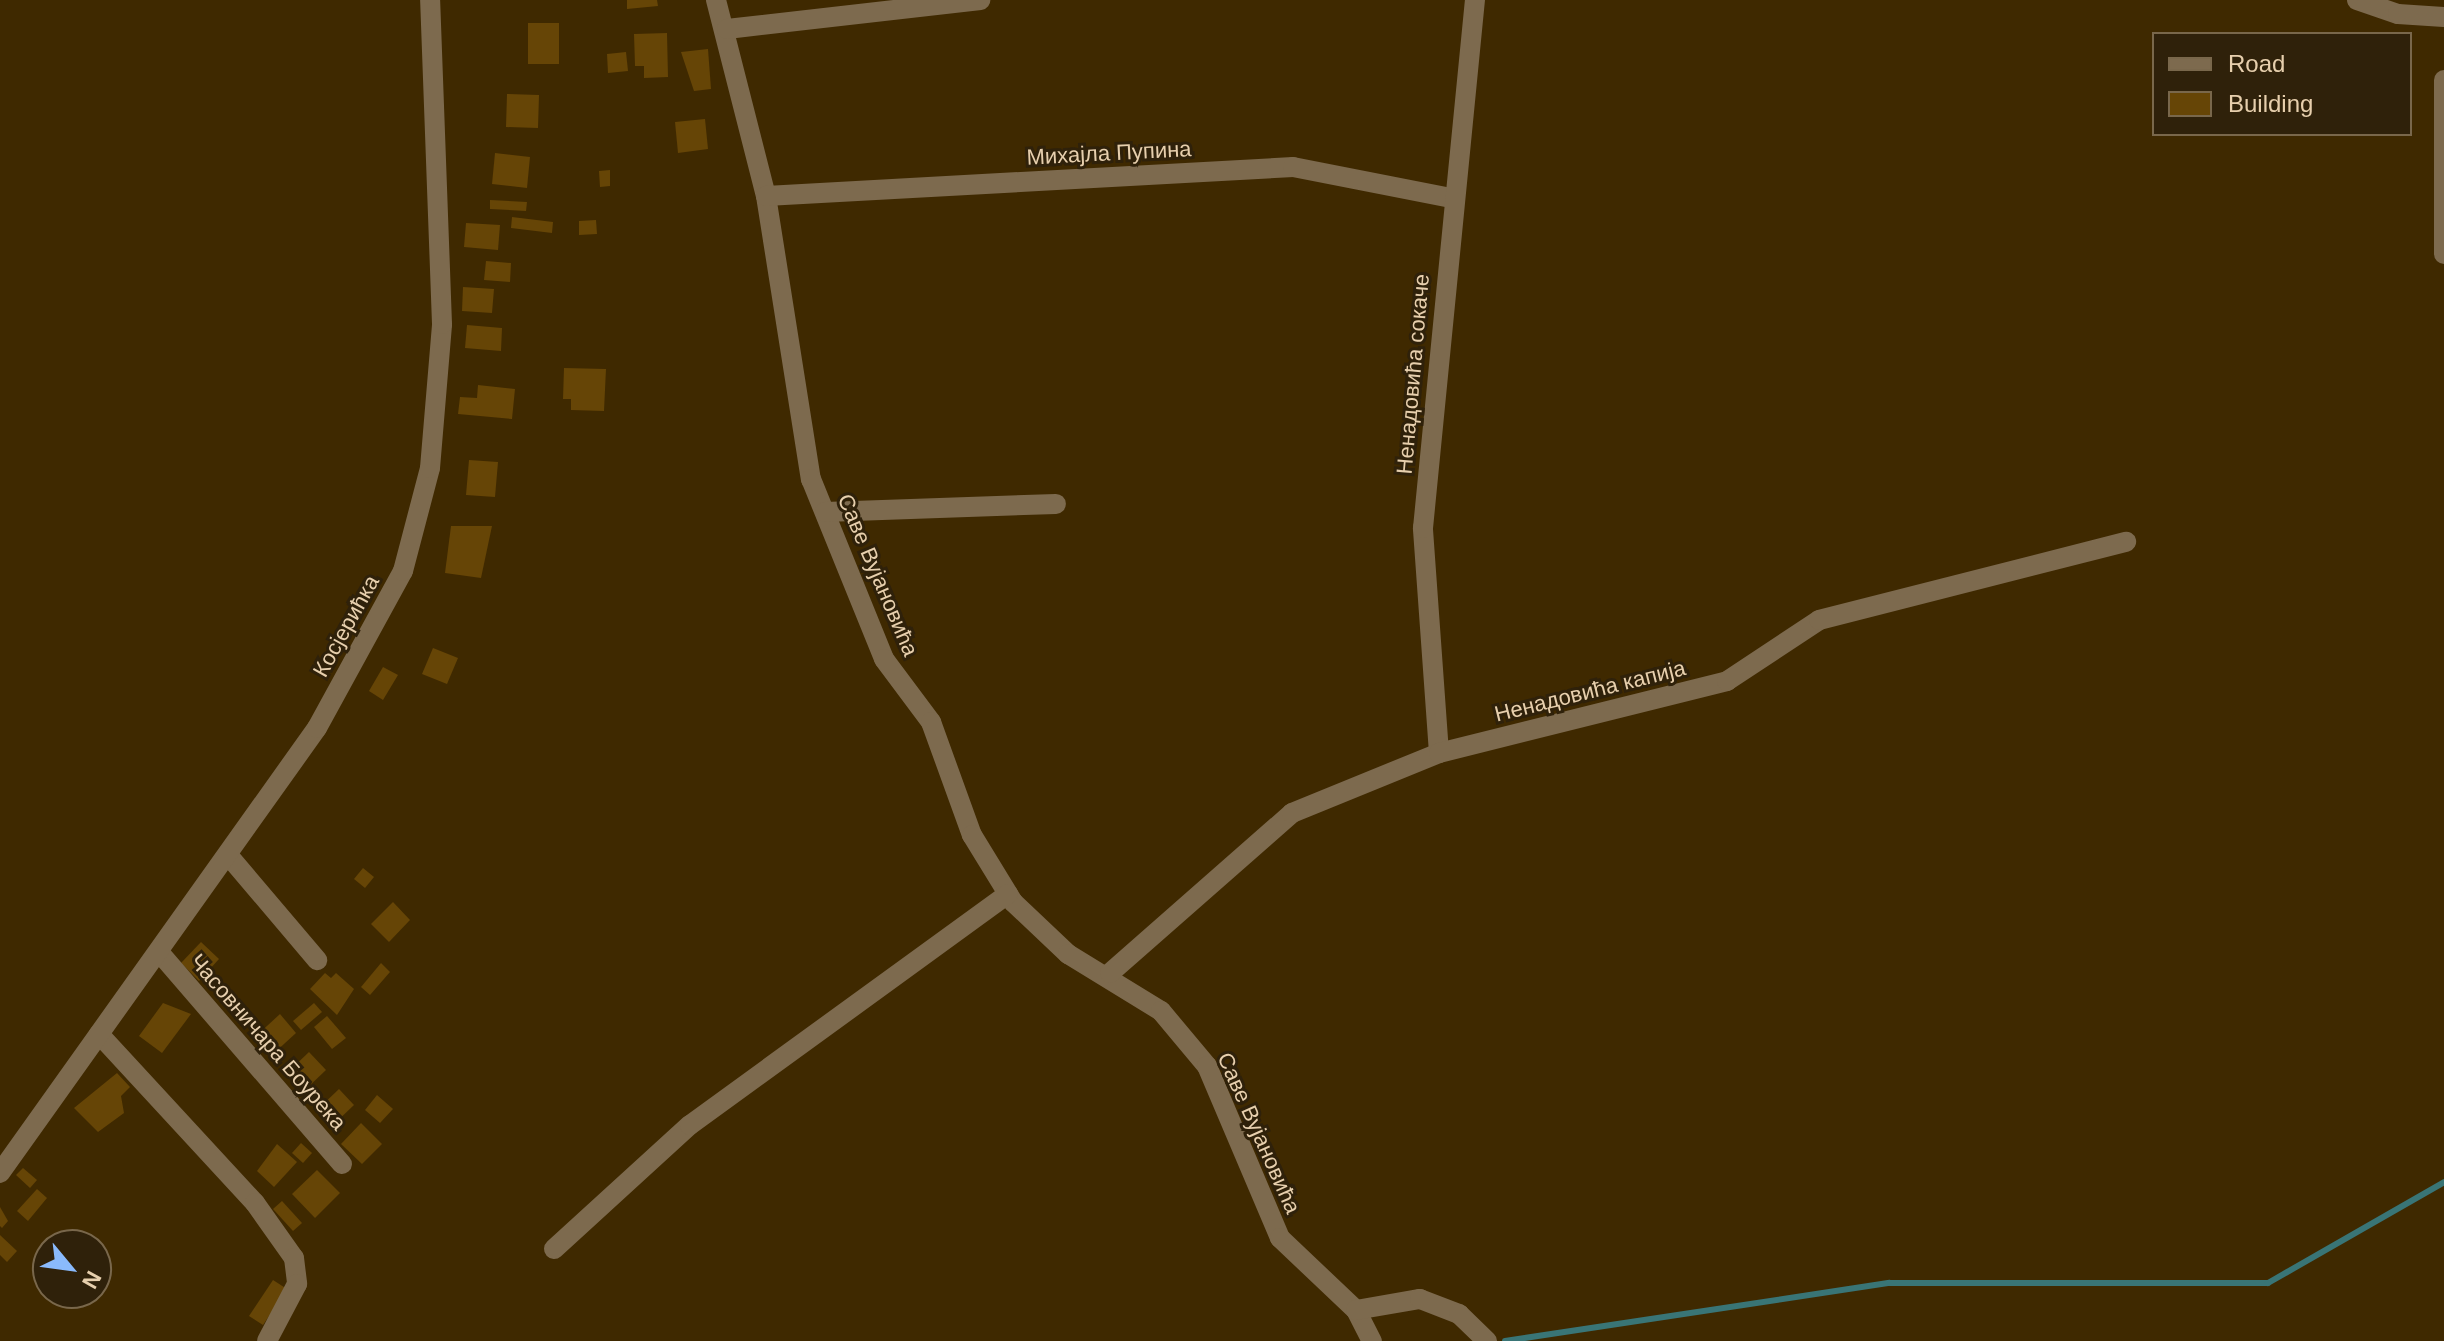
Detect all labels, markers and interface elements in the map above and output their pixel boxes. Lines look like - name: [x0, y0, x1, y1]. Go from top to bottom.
- legend: [2152, 32, 2412, 136]
- text: Road: [2228, 50, 2285, 77]
- text: Building: [2228, 90, 2313, 117]
- street label: Михајла Пупина: [1026, 135, 1192, 171]
- street label: Ненадовића сокаче: [1391, 273, 1435, 475]
- street label: Саве Вујановића: [832, 490, 924, 660]
- street label: Косјерићка: [307, 571, 385, 681]
- street label: Ненадовића капија: [1492, 655, 1688, 727]
- street label: Часовничара Боурека: [184, 949, 352, 1135]
- street label: Саве Вујановића: [1212, 1048, 1306, 1218]
- north arrow: [32, 1229, 112, 1309]
- text: N: [77, 1267, 106, 1293]

